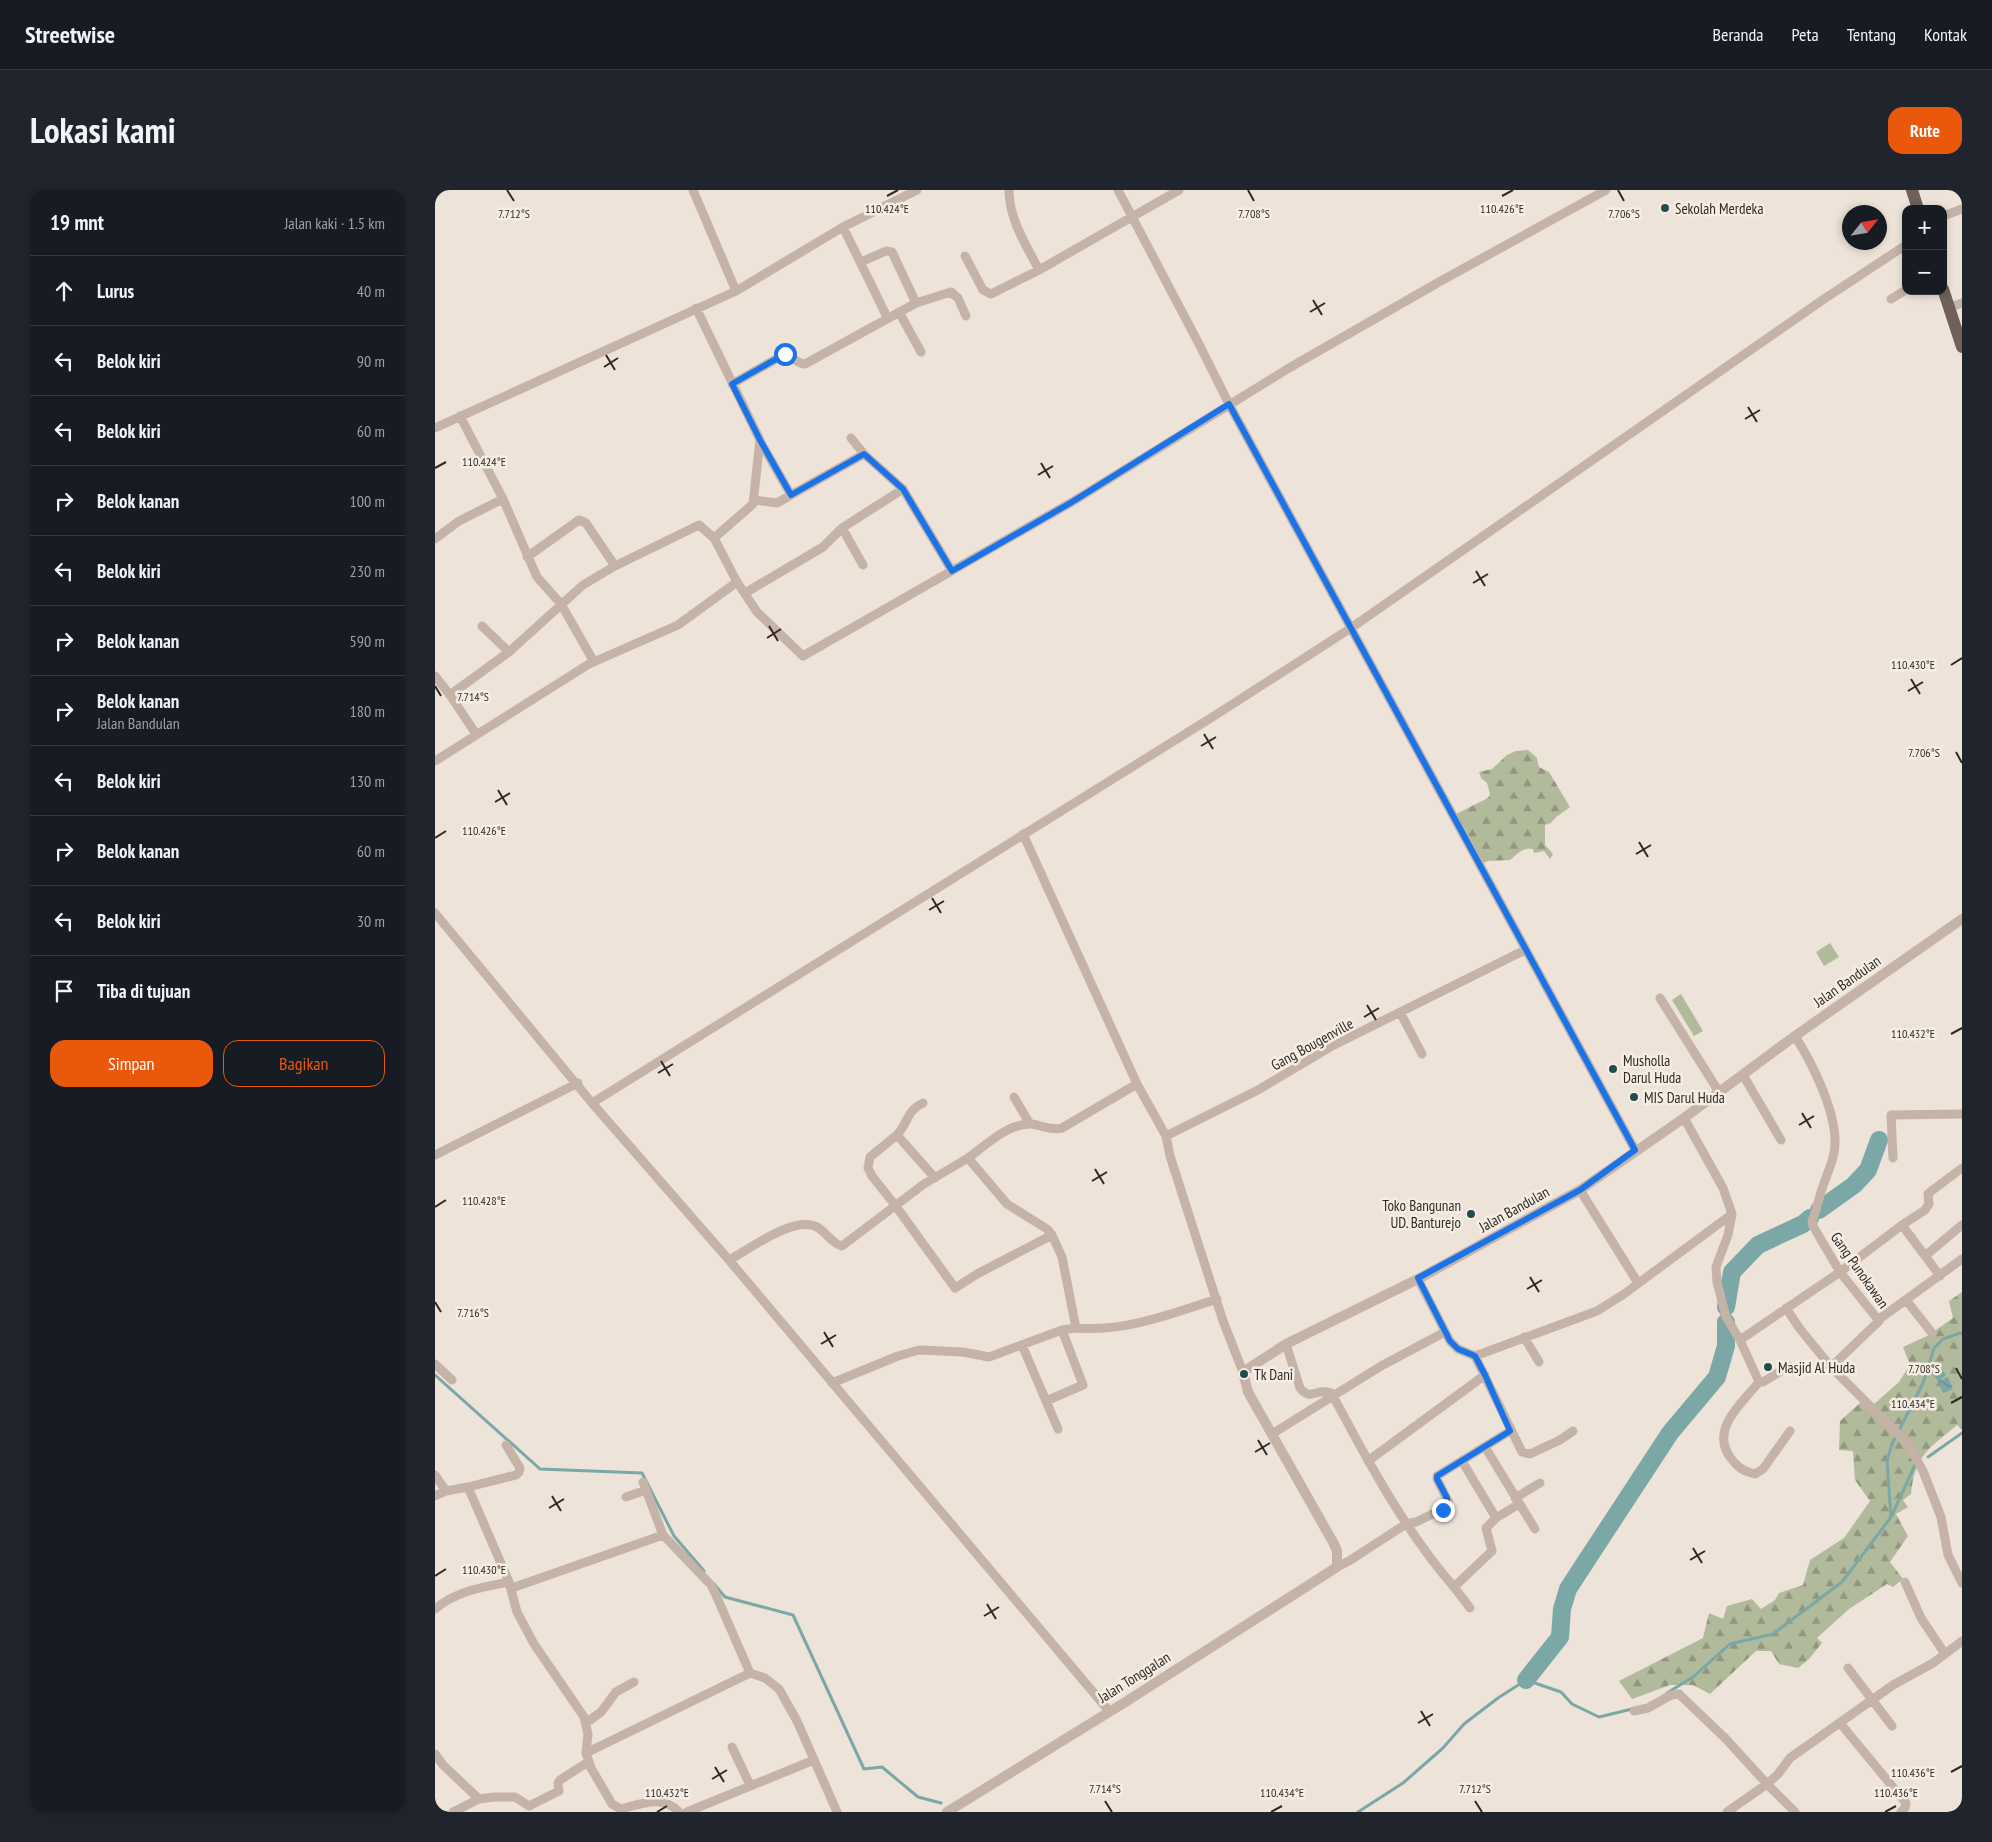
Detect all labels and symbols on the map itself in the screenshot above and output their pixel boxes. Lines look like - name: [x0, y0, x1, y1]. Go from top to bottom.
- place label: Sekolah Merdeka: [1675, 199, 1763, 218]
- text: 110.424°E: [865, 201, 909, 216]
- text: 110.426°E: [1480, 201, 1524, 216]
- marker: Sekolah Merdeka: [1659, 202, 1671, 214]
- north arrow: [1842, 205, 1887, 250]
- text: 7.712°S: [498, 206, 530, 221]
- text: 7.708°S: [1238, 206, 1270, 221]
- text: 7.706°S: [1608, 206, 1640, 221]
- route start: [774, 343, 797, 366]
- text: 110.424°E: [462, 454, 506, 469]
- text: 110.430°E: [1891, 657, 1935, 672]
- text: 7.714°S: [457, 689, 489, 704]
- text: 7.706°S: [1908, 745, 1940, 760]
- text: 110.426°E: [462, 823, 506, 838]
- street label: Jalan Bandulan: [1809, 951, 1884, 1012]
- street label: Gang Bougenville: [1268, 1014, 1356, 1074]
- text: 110.432°E: [1891, 1026, 1935, 1041]
- place label: Musholla Darul Huda: [1623, 1051, 1681, 1087]
- marker: Musholla Darul Huda: [1607, 1063, 1619, 1075]
- place label: MIS Darul Huda: [1644, 1088, 1725, 1107]
- marker: MIS Darul Huda: [1628, 1091, 1640, 1103]
- street label: Jalan Bandulan: [1475, 1182, 1553, 1237]
- text: 110.428°E: [462, 1193, 506, 1208]
- place label: Toko Bangunan UD. Banturejo: [1382, 1196, 1461, 1232]
- marker: Toko Bangunan UD. Banturejo: [1465, 1208, 1477, 1220]
- street label: Gang Punokawan: [1827, 1228, 1893, 1312]
- text: 7.716°S: [457, 1305, 489, 1320]
- place label: Masjid Al Huda: [1778, 1358, 1855, 1377]
- marker: Masjid Al Huda: [1762, 1361, 1774, 1373]
- text: 7.708°S: [1908, 1361, 1940, 1376]
- place label: Tk Dani: [1254, 1365, 1293, 1384]
- marker: Tk Dani: [1238, 1368, 1250, 1380]
- text: 110.434°E: [1891, 1396, 1935, 1411]
- route end: [1432, 1499, 1455, 1522]
- text: 110.430°E: [462, 1562, 506, 1577]
- street label: Jalan Tonggalan: [1093, 1647, 1174, 1707]
- text: 110.436°E: [1891, 1765, 1935, 1780]
- text: 7.714°S: [1089, 1781, 1121, 1796]
- text: 7.712°S: [1459, 1781, 1491, 1796]
- text: 110.432°E: [645, 1785, 689, 1800]
- text: 110.434°E: [1260, 1785, 1304, 1800]
- text: 110.436°E: [1874, 1785, 1918, 1800]

